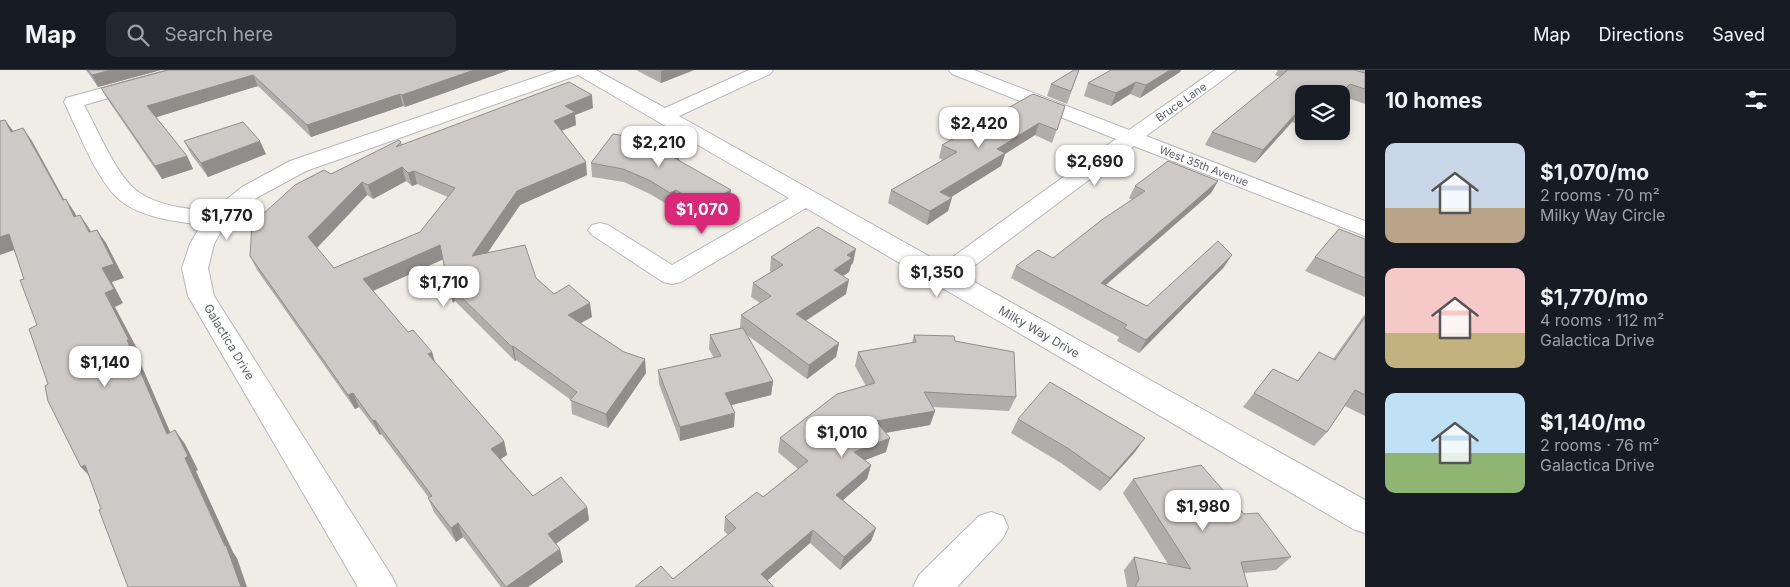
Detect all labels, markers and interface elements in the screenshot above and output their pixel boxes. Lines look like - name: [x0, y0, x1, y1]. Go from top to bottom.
- search box: [106, 12, 456, 57]
- text: Map: [25, 20, 76, 49]
- icon: search: [124, 21, 152, 49]
- text: Search here: [164, 23, 273, 46]
- text: Map: [1533, 24, 1571, 45]
- text: Directions: [1599, 24, 1684, 45]
- text: Saved: [1712, 24, 1765, 45]
- street label: Bruce Lane: [1153, 79, 1209, 125]
- map controls: [1295, 85, 1350, 140]
- button: layers: [1295, 85, 1350, 140]
- icon: filters: [1742, 86, 1770, 114]
- text: 10 homes: [1385, 88, 1483, 113]
- pin: $2,420: [938, 106, 1020, 149]
- text: $2,420: [950, 113, 1008, 133]
- pin: $2,210: [618, 126, 700, 168]
- text: $2,210: [632, 132, 686, 152]
- street label: West 35th Avenue: [1157, 143, 1251, 189]
- pin: $2,690: [1054, 144, 1136, 187]
- text: $2,690: [1067, 151, 1124, 171]
- text: $1,070/mo: [1540, 160, 1649, 185]
- icon: home: [1425, 163, 1485, 223]
- text: 2 rooms · 70 m²: [1540, 185, 1660, 205]
- pin: $1,070: [661, 192, 743, 235]
- pin: $1,770: [186, 198, 268, 241]
- text: $1,070: [676, 199, 728, 219]
- text: $1,770: [201, 205, 253, 225]
- text: Milky Way Circle: [1540, 205, 1665, 225]
- pin: $1,350: [896, 256, 978, 298]
- text: $1,350: [910, 262, 964, 282]
- pin: $1,710: [403, 266, 485, 308]
- text: $1,710: [419, 272, 469, 292]
- text: $1,770/mo: [1540, 285, 1648, 310]
- icon: home: [1425, 288, 1485, 348]
- street label: Galactica Drive: [201, 301, 258, 382]
- street label: Milky Way Drive: [996, 302, 1082, 361]
- text: 4 rooms · 112 m²: [1540, 310, 1664, 330]
- text: Galactica Drive: [1540, 330, 1655, 350]
- pin: $1,140: [64, 346, 146, 388]
- text: $1,140: [80, 352, 130, 372]
- text: $1,140/mo: [1540, 410, 1646, 435]
- icon: home: [1425, 413, 1485, 473]
- pin: $1,010: [801, 416, 883, 458]
- text: $1,010: [817, 422, 867, 442]
- text: 2 rooms · 76 m²: [1540, 435, 1660, 455]
- text: Galactica Drive: [1540, 455, 1655, 475]
- pin: $1,980: [1162, 490, 1244, 532]
- text: $1,980: [1176, 496, 1230, 516]

